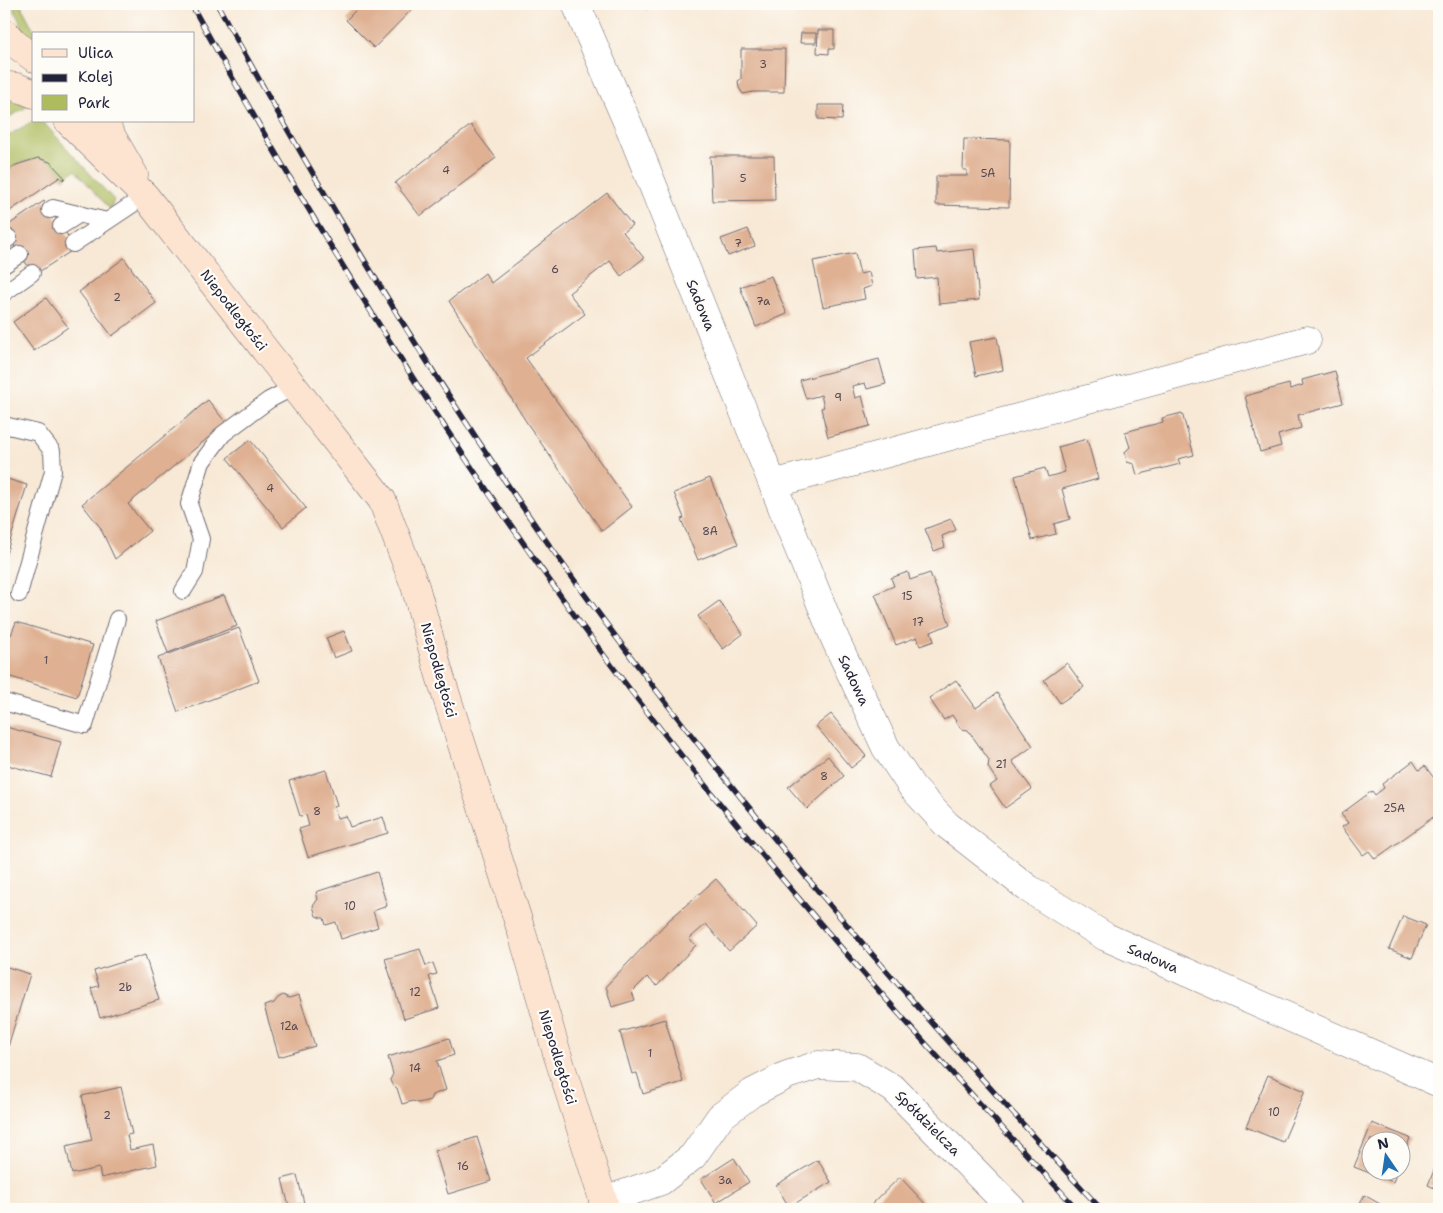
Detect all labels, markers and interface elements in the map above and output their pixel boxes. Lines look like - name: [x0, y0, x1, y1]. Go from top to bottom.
- legend: [32, 32, 195, 122]
- text: Ulica: [78, 43, 114, 63]
- house number: 3: [759, 57, 767, 72]
- text: Kolej: [78, 67, 113, 87]
- text: Park: [78, 93, 110, 113]
- house number: 4: [442, 163, 450, 178]
- house number: 5A: [981, 166, 995, 181]
- house number: 5: [740, 171, 747, 186]
- house number: 7: [734, 236, 742, 251]
- house number: 6: [551, 262, 559, 277]
- street label: Niepodległości: [197, 266, 271, 354]
- street label: Sadowa: [683, 277, 720, 334]
- house number: 2: [113, 290, 121, 305]
- house number: 7a: [756, 294, 770, 309]
- house number: 9: [834, 390, 842, 405]
- house number: 4: [266, 481, 274, 496]
- house number: 8A: [702, 524, 718, 539]
- house number: 15: [901, 589, 913, 604]
- house number: 17: [912, 615, 924, 630]
- street label: Niepodległości: [417, 620, 461, 720]
- street label: Sadowa: [834, 652, 874, 708]
- house number: 1: [44, 653, 48, 668]
- house number: 21: [995, 757, 1007, 772]
- house number: 8: [820, 769, 828, 784]
- house number: 25A: [1383, 801, 1405, 816]
- house number: 8: [313, 804, 321, 819]
- house number: 10: [344, 899, 356, 914]
- street label: Sadowa: [1125, 939, 1182, 977]
- house number: 2b: [118, 980, 132, 995]
- house number: 12: [409, 985, 421, 1000]
- street label: Niepodległości: [535, 1007, 581, 1107]
- house number: 12a: [280, 1019, 298, 1034]
- house number: 1: [648, 1046, 652, 1061]
- house number: 14: [409, 1061, 421, 1076]
- street label: Spółdzielcza: [892, 1087, 965, 1160]
- house number: 10: [1268, 1105, 1280, 1120]
- house number: 2: [103, 1108, 111, 1123]
- north arrow: [1360, 1130, 1410, 1180]
- text: N: [1376, 1133, 1391, 1153]
- house number: 16: [457, 1159, 469, 1174]
- house number: 3a: [718, 1173, 732, 1188]

